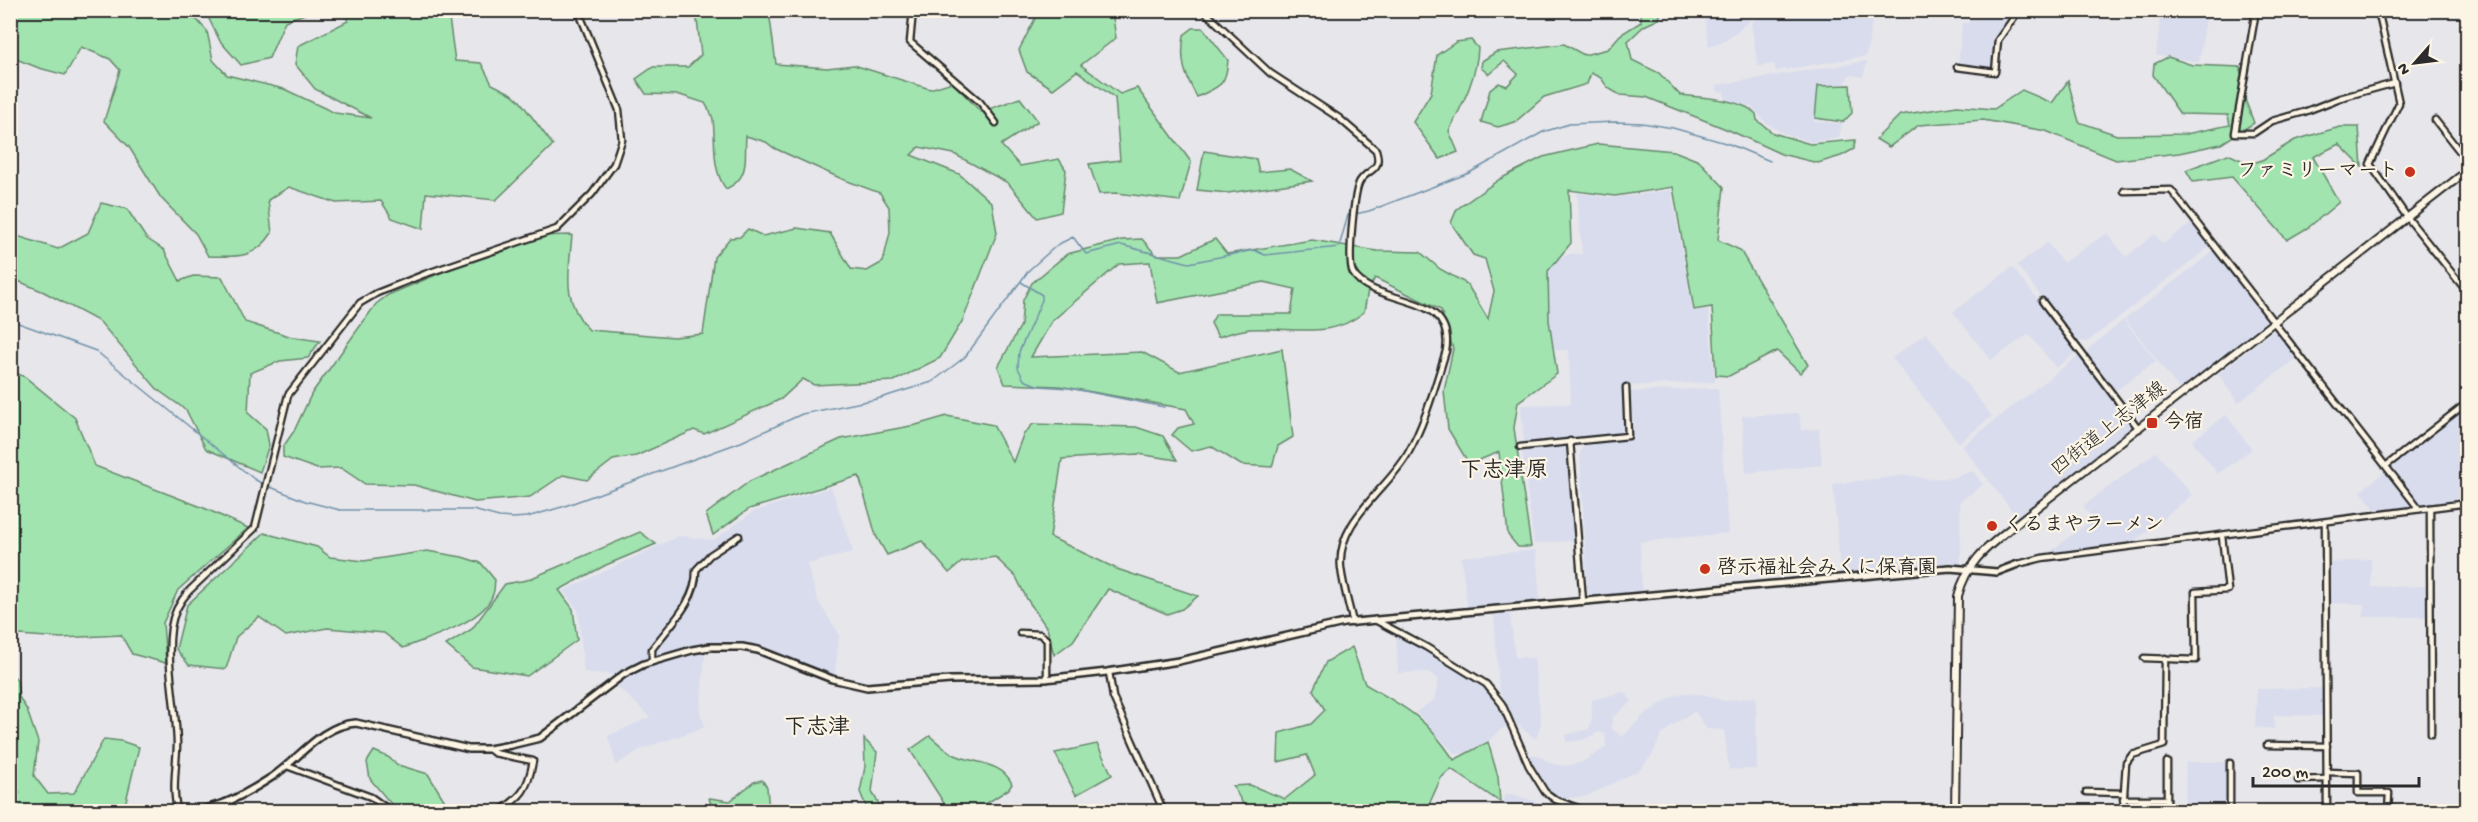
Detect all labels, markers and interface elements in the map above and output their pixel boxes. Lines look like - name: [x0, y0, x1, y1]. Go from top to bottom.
- north arrow: [2385, 33, 2445, 93]
- text: N: [2394, 59, 2416, 77]
- place label: ファミリーマート: [2237, 161, 2398, 184]
- marker: ファミリーマート: [2403, 165, 2417, 179]
- street label: 四街道上志津線: [2047, 376, 2172, 482]
- place label: 今宿: [2164, 410, 2204, 435]
- marker: 今宿: [2145, 416, 2159, 430]
- district label: 下志津原: [1460, 458, 1548, 485]
- place label: くるまやラーメン: [2004, 514, 2164, 538]
- marker: くるまやラーメン: [1985, 519, 1999, 533]
- place label: 啓示福祉会みくに保育園: [1717, 556, 1937, 581]
- marker: 啓示福祉会みくに保育園: [1698, 562, 1712, 576]
- district label: 下志津: [784, 715, 850, 742]
- scale bar: [2253, 750, 2420, 788]
- text: 200 m: [2262, 763, 2309, 784]

